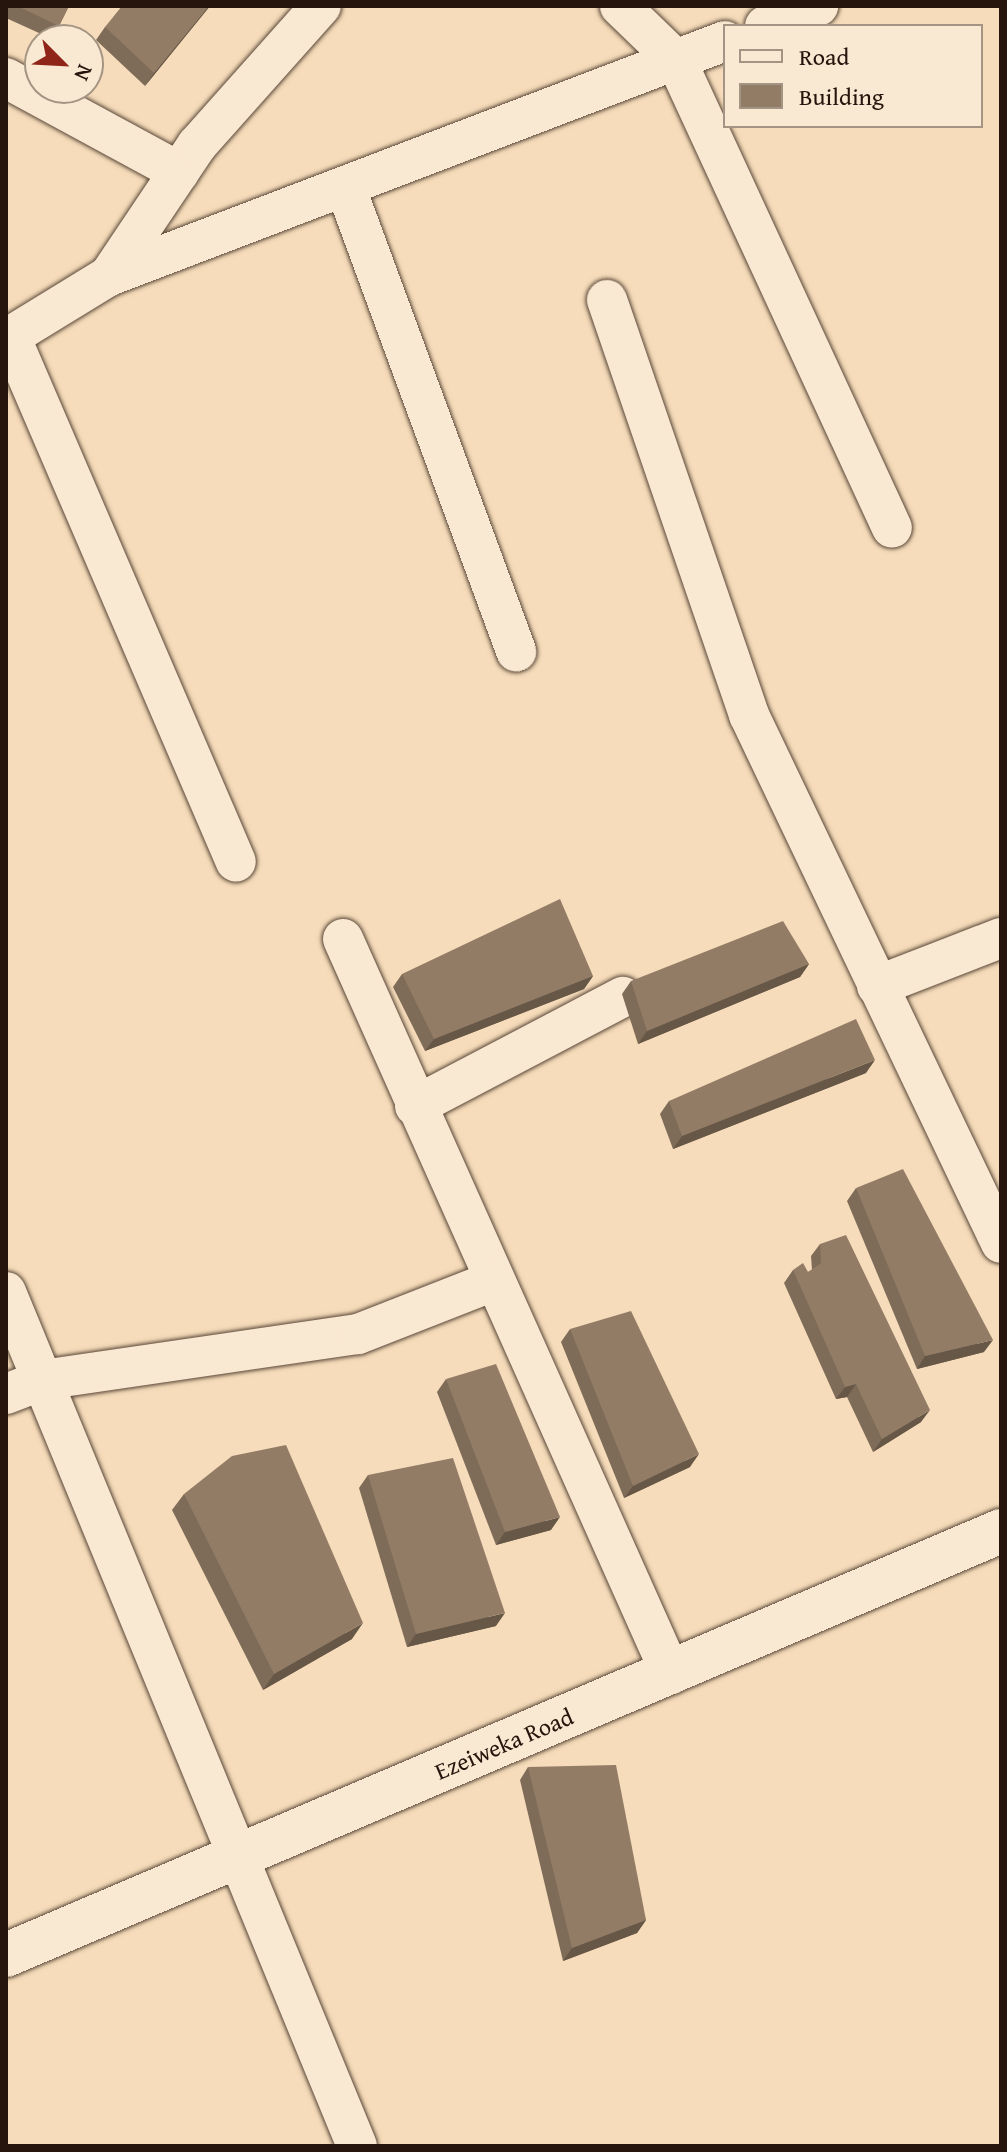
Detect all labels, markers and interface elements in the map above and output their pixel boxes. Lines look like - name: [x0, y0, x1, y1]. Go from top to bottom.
- north arrow: [24, 24, 104, 104]
- legend: [723, 24, 983, 128]
- text: Road: [799, 39, 849, 74]
- text: N: [66, 60, 102, 86]
- text: Building: [799, 79, 884, 114]
- street label: Ezeiweka Road: [430, 1702, 578, 1786]

